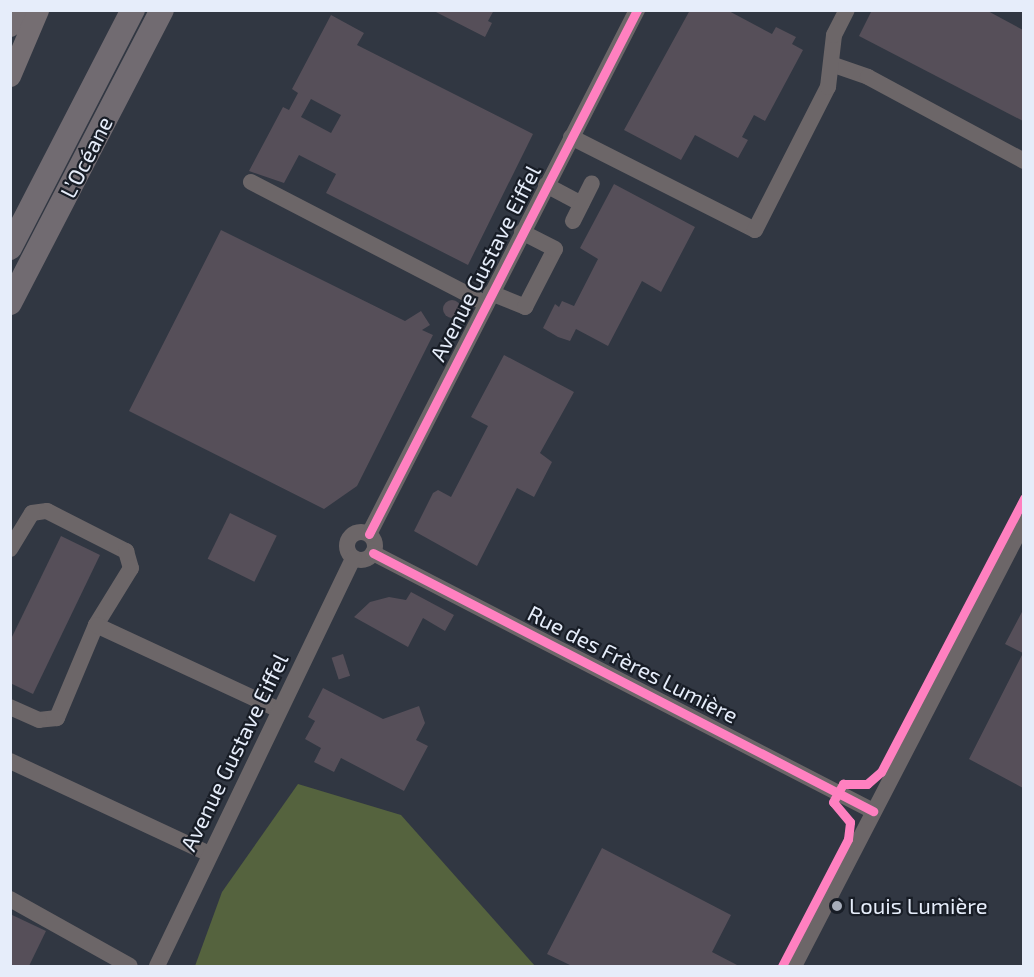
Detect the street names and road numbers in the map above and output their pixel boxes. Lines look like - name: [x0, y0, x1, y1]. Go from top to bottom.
- street label: L’Océane: [54, 112, 118, 202]
- street label: Avenue Gustave Eiffel: [424, 161, 546, 365]
- street label: Rue des Frères Lumière: [523, 599, 743, 729]
- street label: Avenue Gustave Eiffel: [175, 649, 293, 855]

